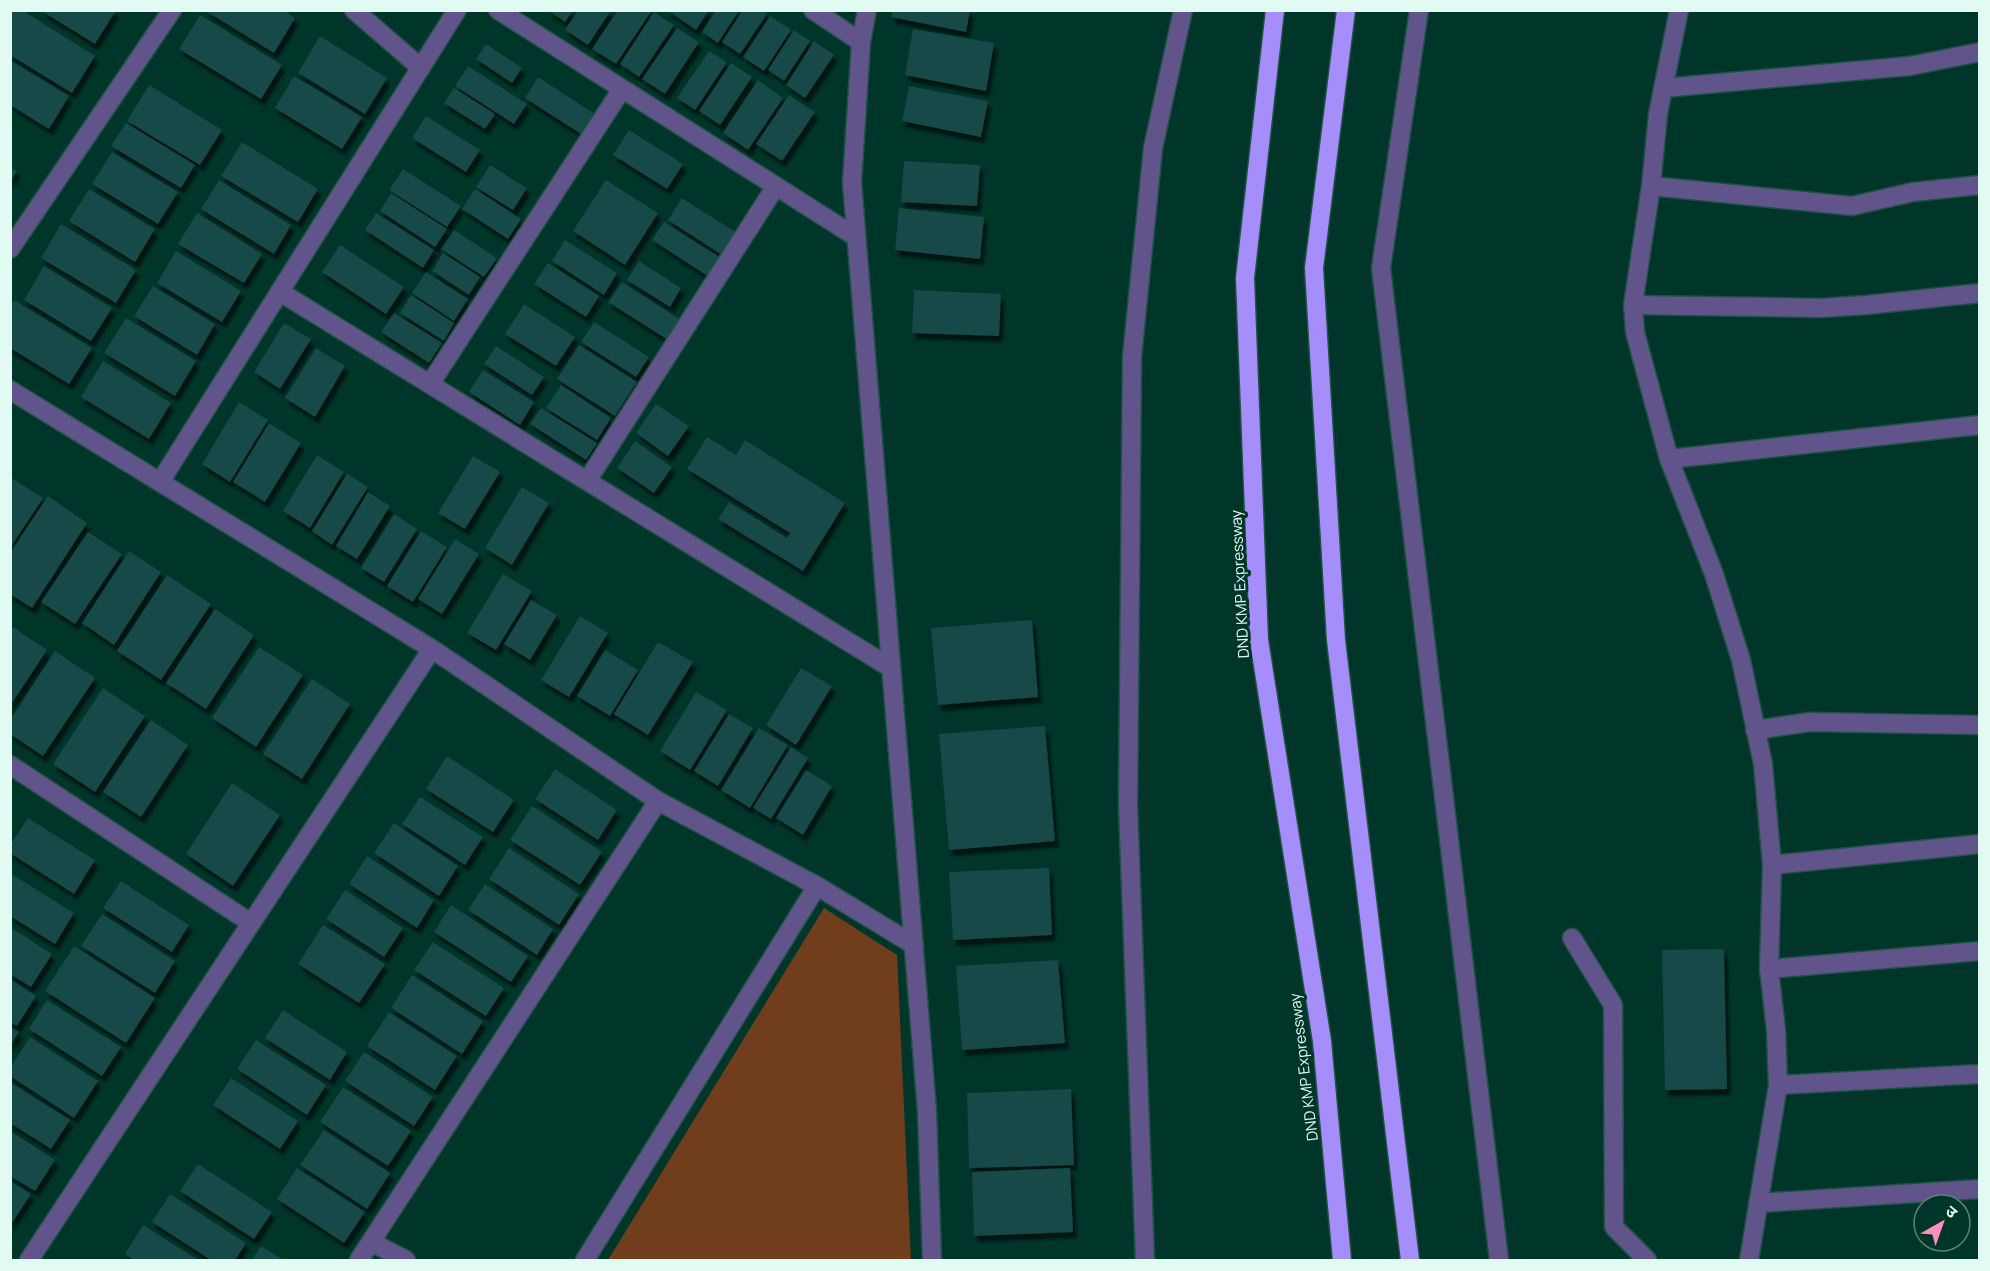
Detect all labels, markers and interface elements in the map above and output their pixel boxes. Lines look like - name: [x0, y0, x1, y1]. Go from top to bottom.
- street label: DND KMP Expressway: [1225, 509, 1254, 659]
- street label: DND KMP Expressway: [1284, 992, 1323, 1142]
- north arrow: [1912, 1193, 1972, 1253]
- text: उ: [1941, 1200, 1963, 1223]

